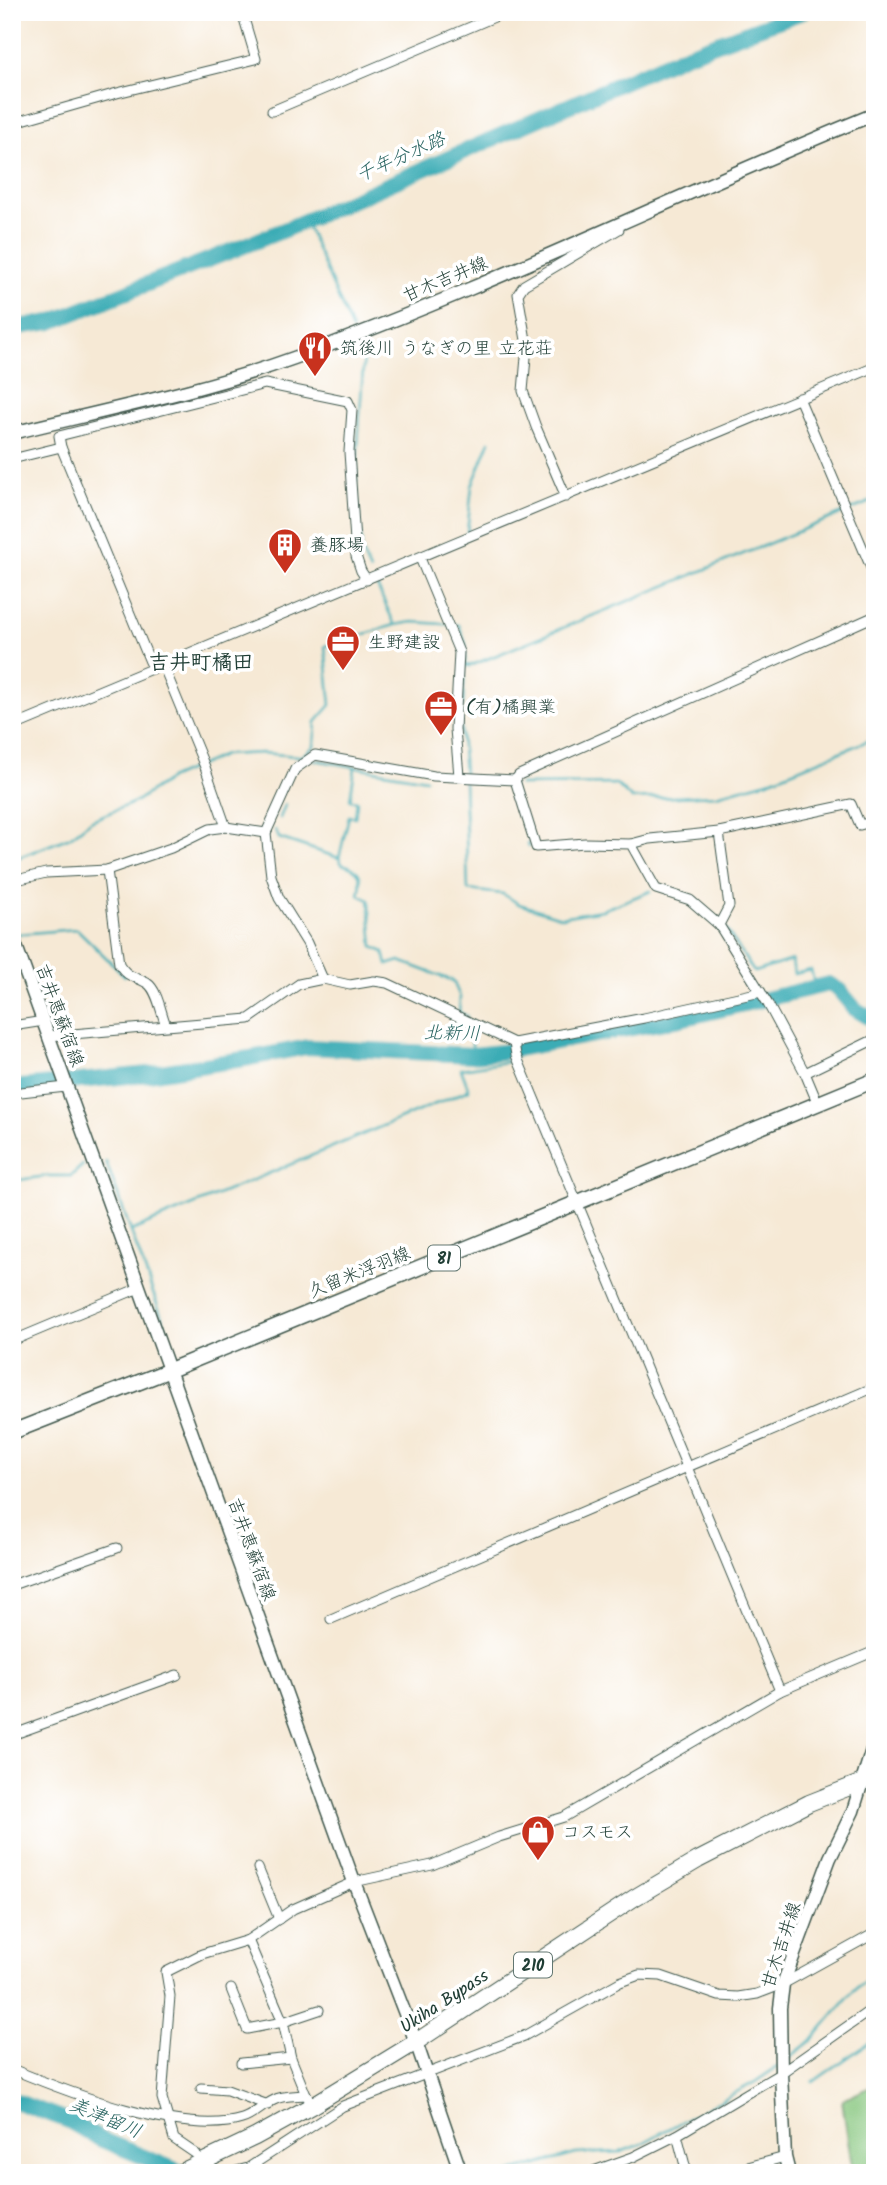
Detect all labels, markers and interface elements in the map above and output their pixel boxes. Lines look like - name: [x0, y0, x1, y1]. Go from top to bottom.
- water label: 千年分水路: [351, 124, 451, 191]
- street label: 甘木吉井線: [398, 249, 493, 311]
- restaurant icon: 筑後川 うなぎの里 立花荘: [296, 329, 334, 378]
- place label: 筑後川 うなぎの里 立花荘: [340, 335, 552, 364]
- building icon: 養豚場: [266, 526, 304, 575]
- place label: 養豚場: [310, 532, 364, 561]
- office icon: 生野建設: [324, 623, 362, 672]
- place label: 生野建設: [368, 629, 440, 658]
- district label: 吉井町橘田: [149, 647, 254, 680]
- office icon: (有)橘興業: [422, 688, 460, 737]
- place label: (有)橘興業: [466, 694, 556, 723]
- street label: 吉井恵蘇宿線: [26, 960, 91, 1071]
- water label: 北新川: [423, 1019, 481, 1049]
- street label: 久留米浮羽線: [304, 1240, 415, 1307]
- road number: 81: [428, 1246, 460, 1270]
- street label: 吉井恵蘇宿線: [218, 1494, 283, 1605]
- shop icon: コスモス: [519, 1813, 557, 1862]
- place label: コスモス: [562, 1819, 633, 1848]
- street label: 甘木吉井線: [755, 1898, 810, 1993]
- road number: 210: [514, 1952, 552, 1978]
- street label: Ukiha Bypass: [395, 1962, 495, 2042]
- water label: 美津留川: [64, 2090, 146, 2147]

